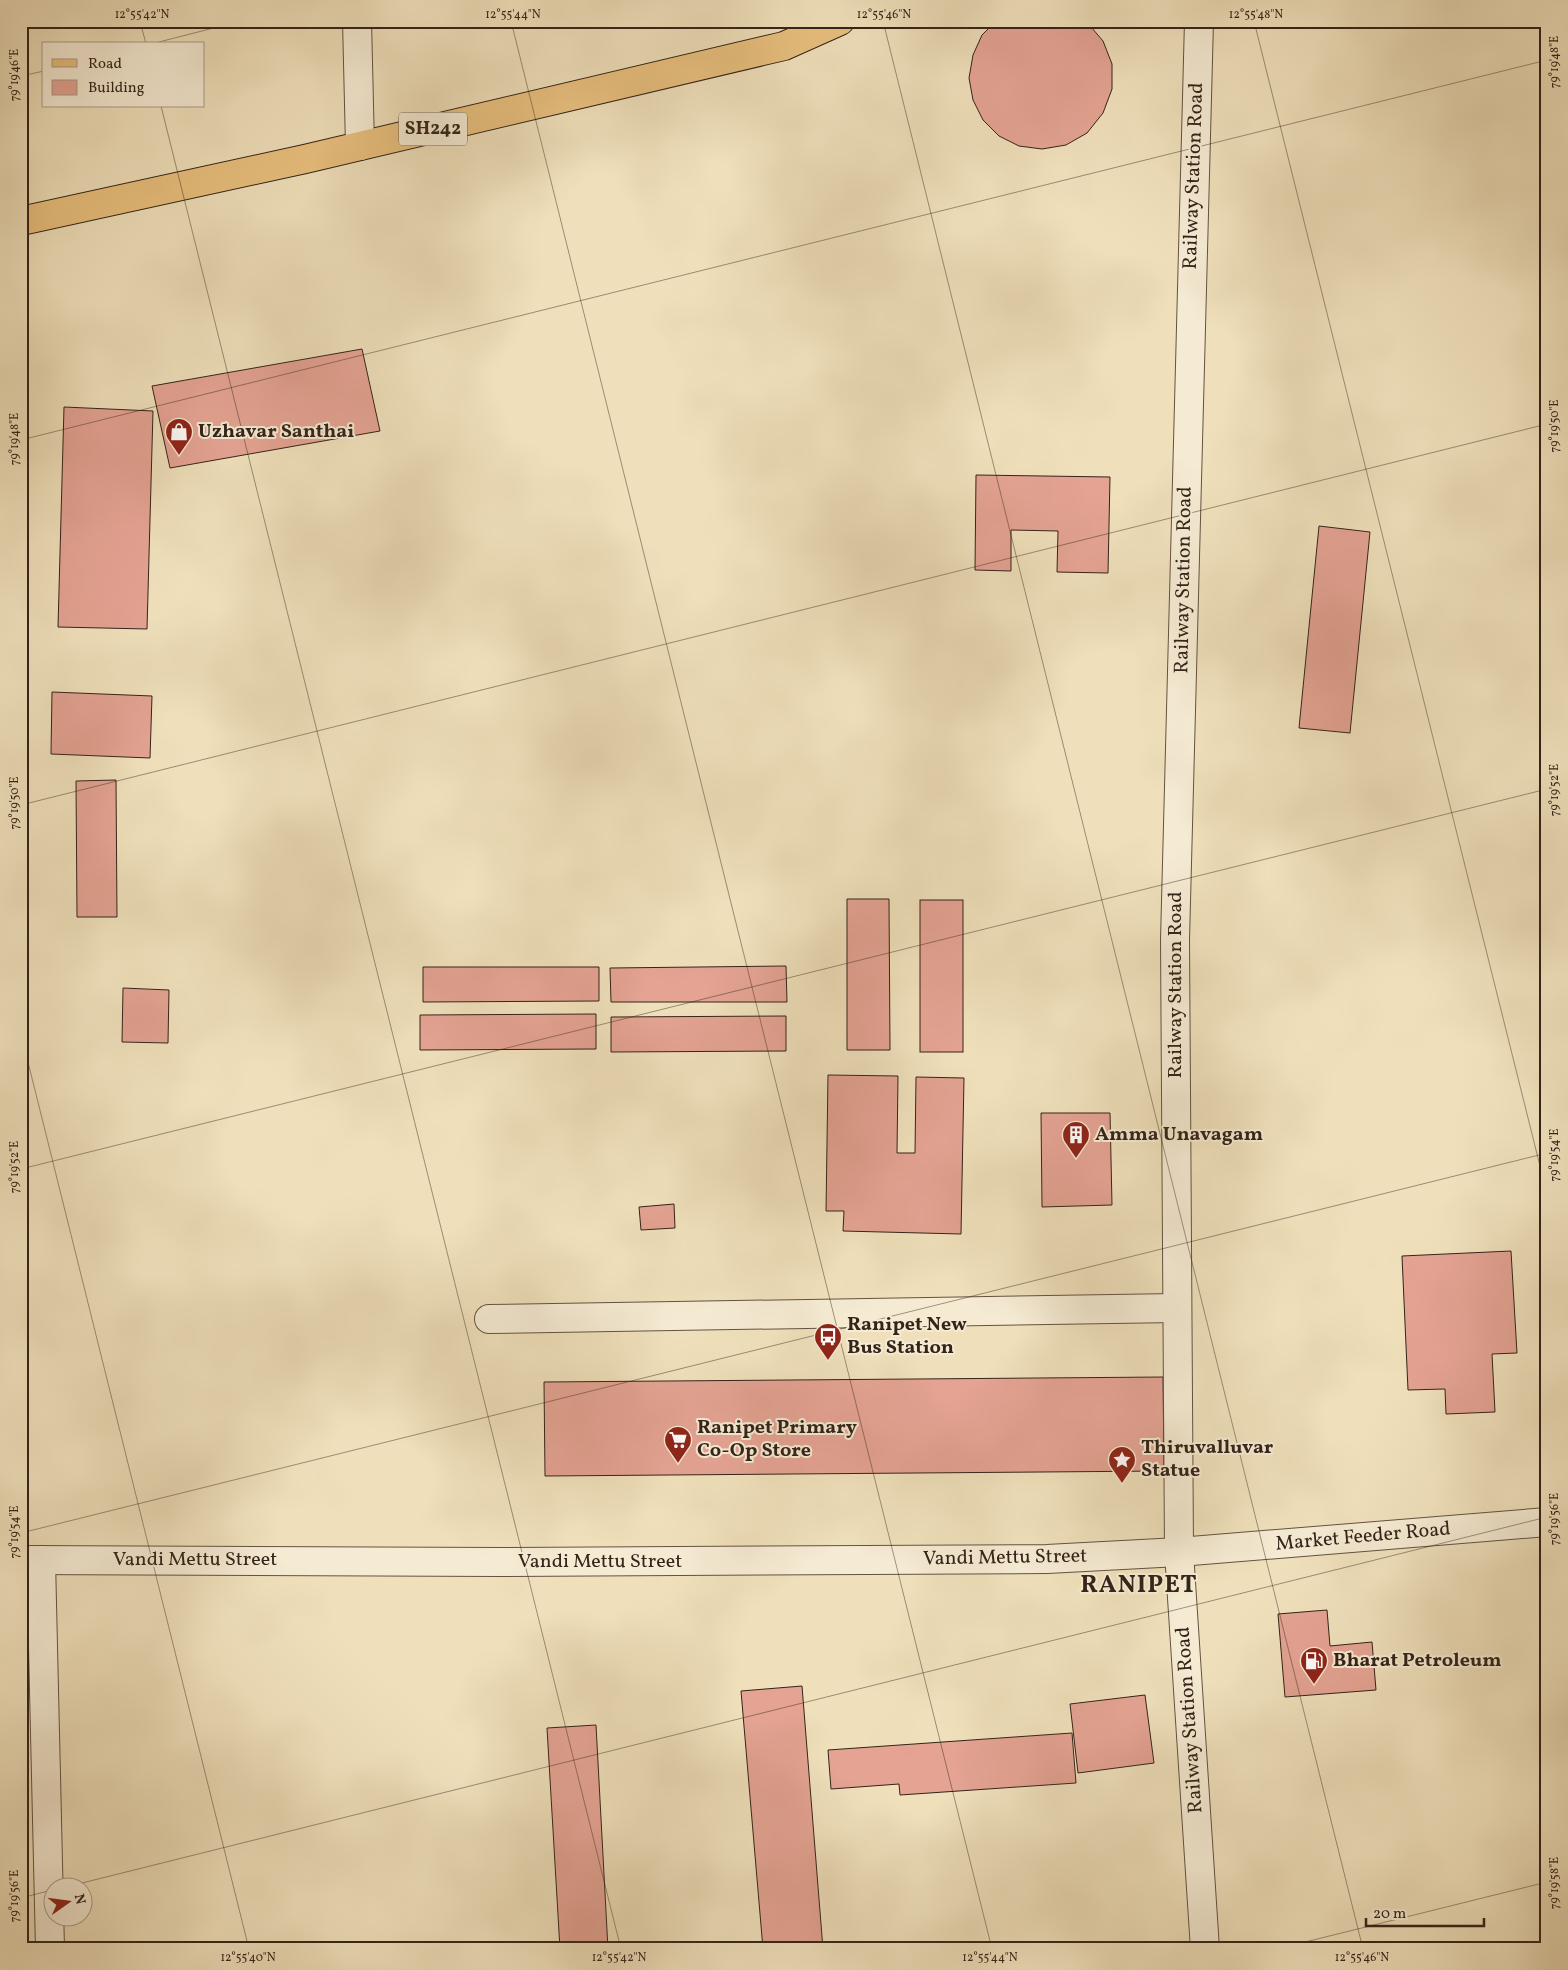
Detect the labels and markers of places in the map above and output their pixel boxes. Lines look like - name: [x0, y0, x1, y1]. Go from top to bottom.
- shop icon: Uzhavar Santhai: [164, 417, 194, 456]
- place label: Uzhavar Santhai: [198, 418, 354, 446]
- building icon: Amma Unavagam: [1061, 1120, 1091, 1159]
- place label: Amma Unavagam: [1095, 1121, 1263, 1149]
- place label: Ranipet New Bus Station: [847, 1311, 967, 1362]
- bus stop icon: Ranipet New Bus Station: [813, 1322, 843, 1361]
- place label: Ranipet Primary Co-Op Store: [697, 1414, 857, 1465]
- supermarket icon: Ranipet Primary Co-Op Store: [663, 1425, 693, 1464]
- place label: Thiruvalluvar Statue: [1141, 1434, 1274, 1485]
- place icon: Thiruvalluvar Statue: [1107, 1445, 1137, 1484]
- fuel station icon: Bharat Petroleum: [1299, 1646, 1329, 1685]
- place label: Bharat Petroleum: [1333, 1647, 1502, 1675]

